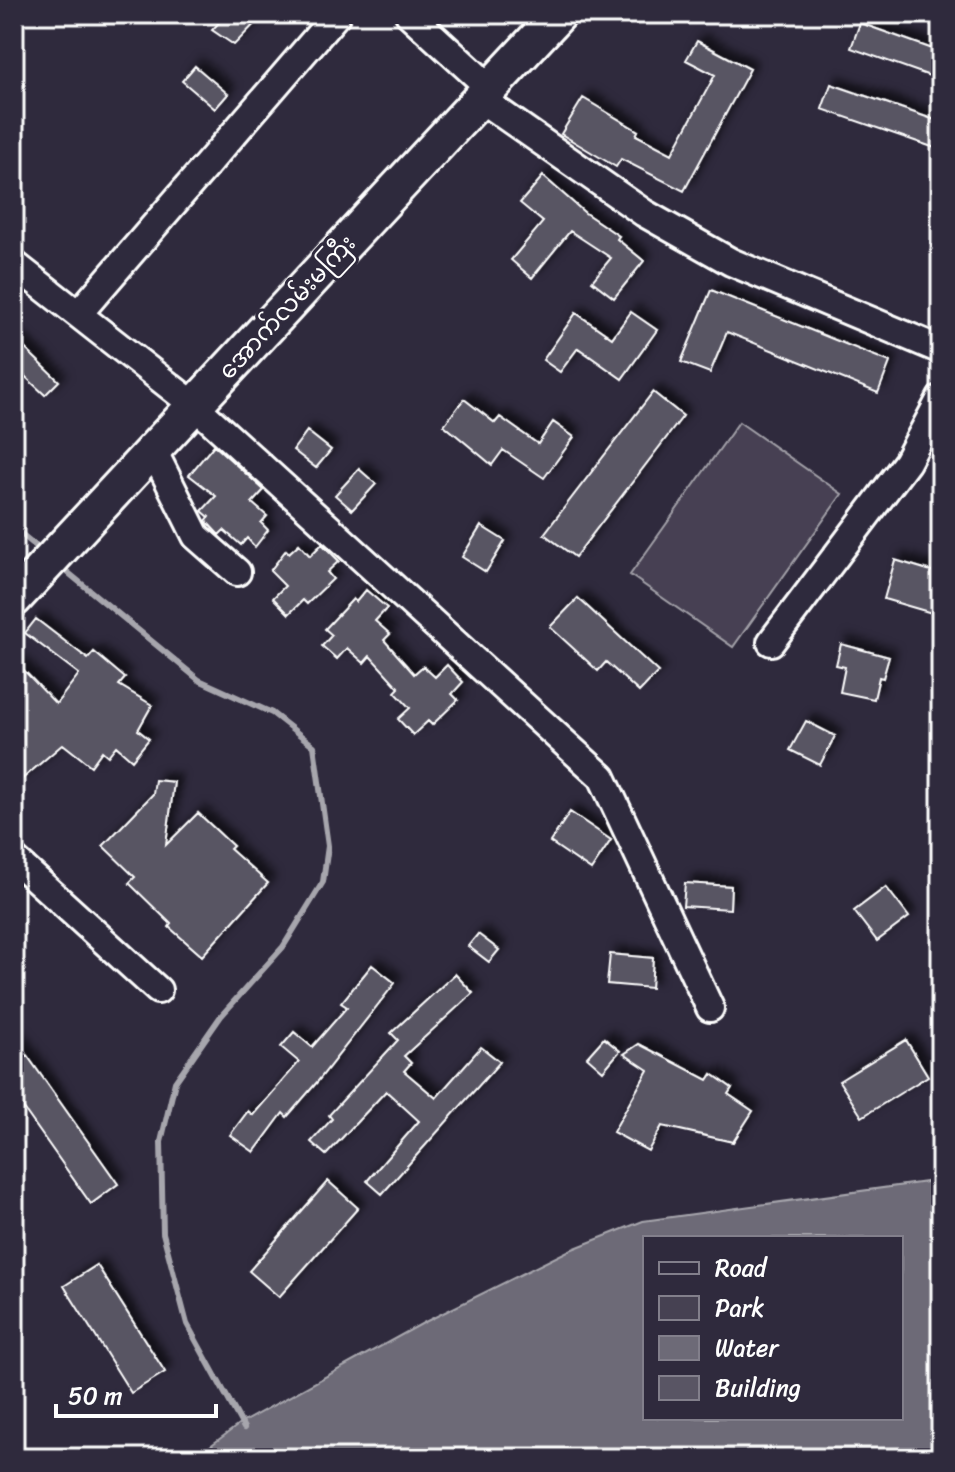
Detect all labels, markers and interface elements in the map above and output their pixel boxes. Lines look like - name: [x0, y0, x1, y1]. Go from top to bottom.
- street label: အောက်လမ်းမကြီး: [208, 224, 366, 390]
- legend: [643, 1236, 903, 1420]
- text: Road: [715, 1247, 769, 1289]
- text: Park: [715, 1287, 764, 1329]
- text: Water: [715, 1327, 780, 1369]
- text: Building: [715, 1367, 801, 1409]
- scale bar: [56, 1368, 216, 1418]
- text: 50 m: [68, 1375, 123, 1417]

